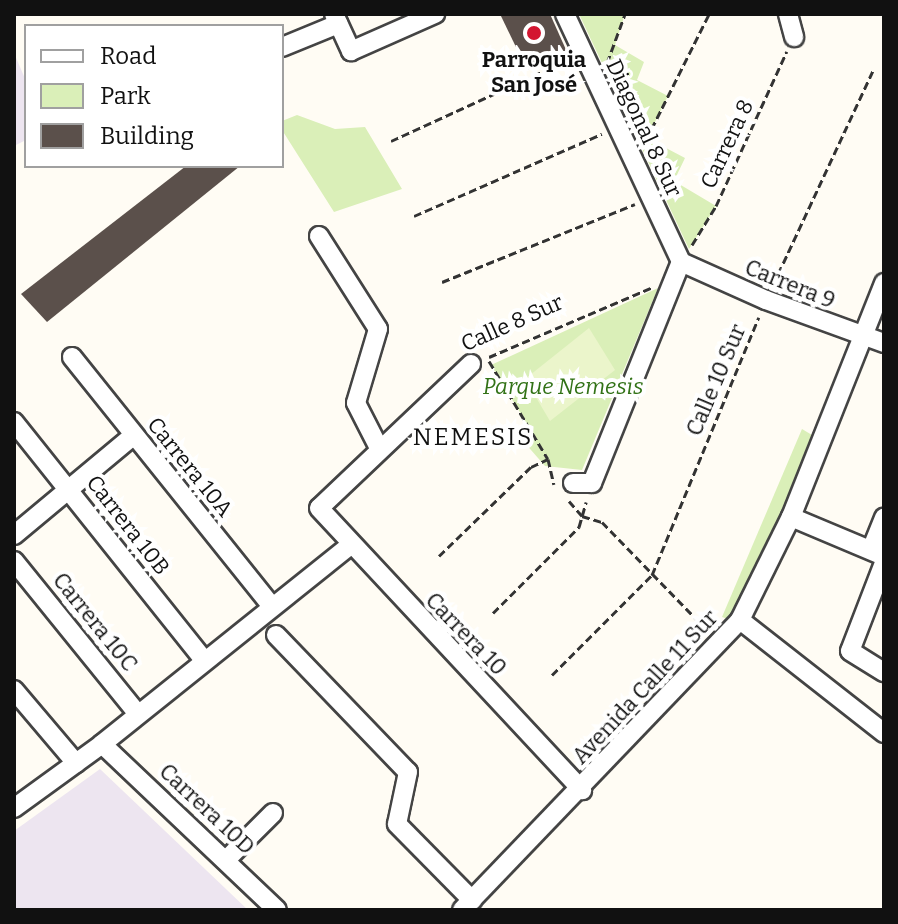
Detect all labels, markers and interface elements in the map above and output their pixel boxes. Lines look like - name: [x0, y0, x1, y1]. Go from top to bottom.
- legend: [24, 24, 284, 168]
- marker: Parroquia San José: [525, 24, 543, 42]
- text: Road: [100, 42, 156, 70]
- place label: Parroquia San José: [482, 46, 586, 98]
- street label: Diagonal 8 Sur: [601, 55, 687, 201]
- text: Park: [100, 82, 151, 110]
- street label: Carrera 8: [695, 95, 759, 193]
- text: Building: [100, 122, 194, 150]
- street label: Carrera 9: [741, 254, 839, 314]
- street label: Calle 8 Sur: [457, 289, 567, 357]
- street label: Calle 10 Sur: [681, 320, 751, 440]
- park label: Parque Nemesis: [483, 374, 643, 400]
- street label: Carrera 10A: [142, 412, 238, 522]
- district label: NEMESIS: [413, 424, 533, 452]
- street label: Carrera 10B: [81, 470, 175, 580]
- street label: Carrera 10C: [47, 567, 143, 677]
- street label: Carrera 10: [420, 587, 512, 681]
- street label: Avenida Calle 11 Sur: [567, 605, 723, 769]
- street label: Carrera 10D: [154, 758, 260, 860]

